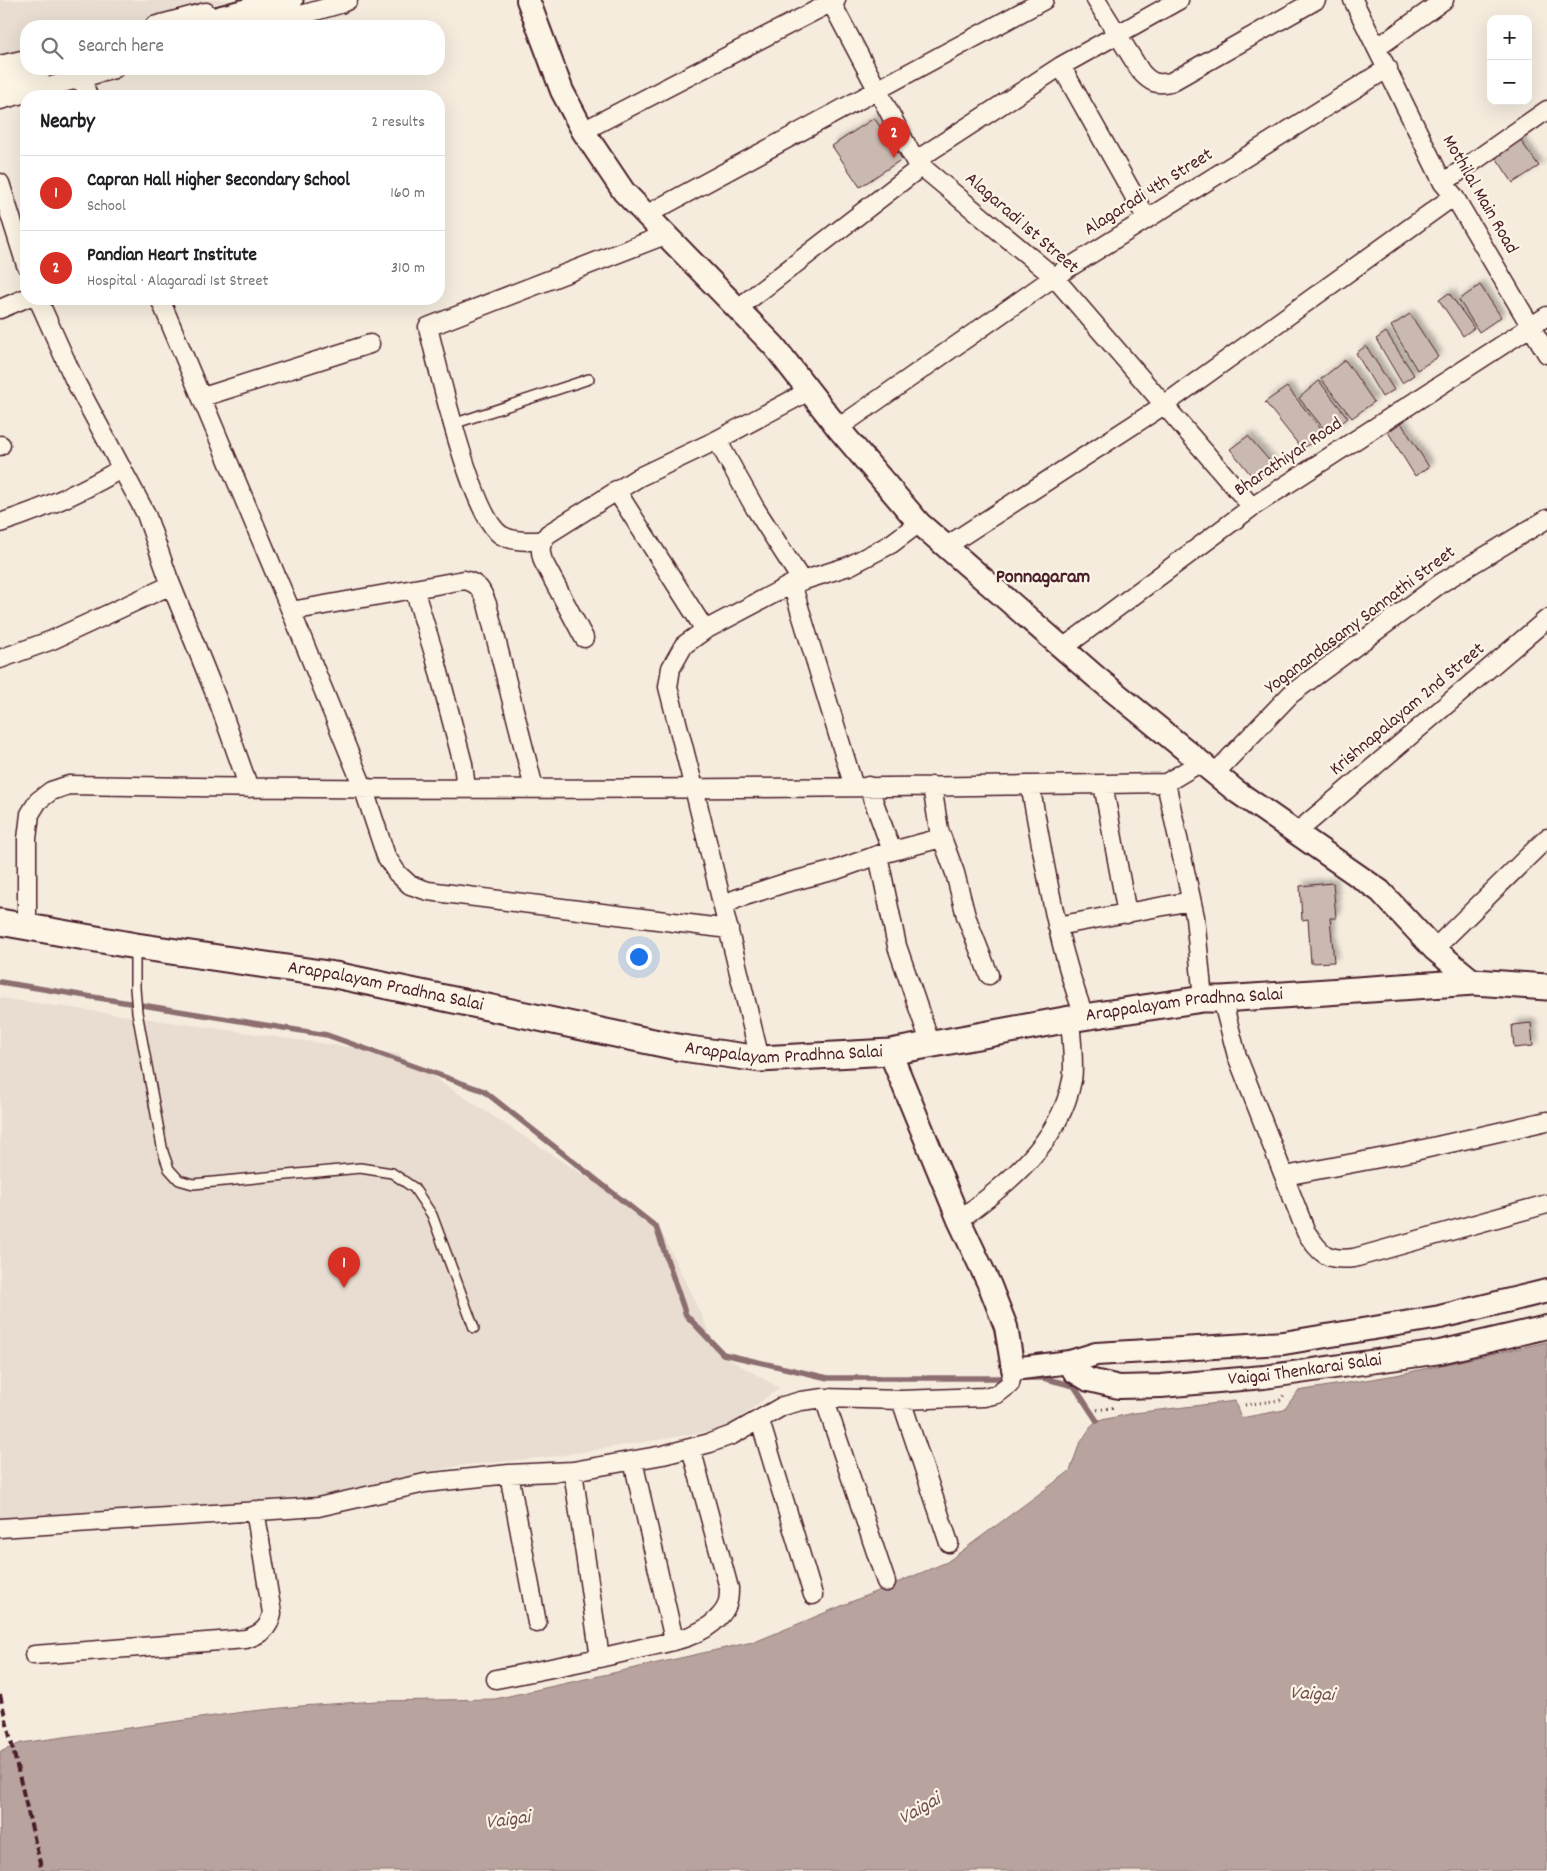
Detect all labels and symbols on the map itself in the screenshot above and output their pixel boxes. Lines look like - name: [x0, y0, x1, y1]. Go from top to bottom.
- pin: 2: [878, 117, 910, 158]
- street label: Mothilal Main Road: [1434, 131, 1524, 259]
- street label: Alagaradi 4th Street: [1079, 142, 1219, 244]
- street label: Alagaradi 1st Street: [958, 167, 1084, 281]
- street label: Bharathiyar Road: [1230, 412, 1348, 504]
- street label: Yoganandasamy Sannathi Street: [1260, 540, 1462, 702]
- district label: Ponnagaram: [996, 564, 1091, 592]
- street label: Krishnapalayam 2nd Street: [1325, 637, 1491, 783]
- your location: [626, 944, 652, 970]
- street label: Arappalayam Pradhna Salai: [286, 955, 486, 1019]
- street label: Arappalayam Pradhna Salai: [1084, 981, 1284, 1030]
- street label: Arappalayam Pradhna Salai: [683, 1035, 884, 1073]
- pin: 1: [328, 1247, 360, 1288]
- street label: Vaigai Thenkarai Salai: [1227, 1347, 1384, 1394]
- water label: Vaigai: [1289, 1680, 1338, 1710]
- water label: Vaigai: [894, 1785, 949, 1833]
- water label: Vaigai: [484, 1804, 535, 1838]

